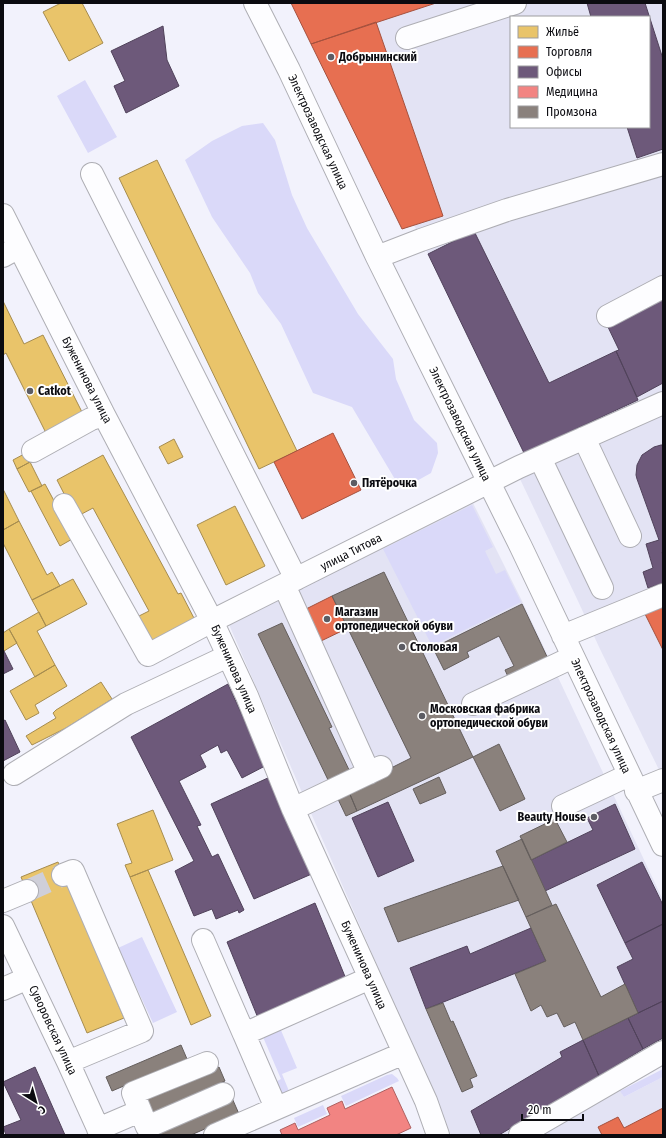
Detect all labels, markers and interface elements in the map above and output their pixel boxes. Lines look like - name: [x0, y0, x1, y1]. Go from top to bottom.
- legend: [510, 16, 650, 128]
- text: Жильё: [546, 25, 579, 39]
- text: Торговля: [546, 45, 592, 59]
- place label: Добрынинский: [338, 50, 417, 64]
- marker: Добрынинский: [326, 52, 336, 62]
- text: Офисы: [546, 65, 582, 79]
- street label: Электрозаводская улица: [285, 72, 351, 192]
- text: Медицина: [546, 85, 598, 99]
- text: Промзона: [546, 105, 597, 119]
- street label: Буженинова улица: [59, 334, 115, 426]
- street label: Электрозаводская улица: [426, 365, 494, 483]
- place label: Catkot: [38, 384, 72, 398]
- marker: Catkot: [25, 386, 35, 396]
- place label: Пятёрочка: [362, 476, 417, 490]
- marker: Пятёрочка: [349, 478, 359, 488]
- street label: улица Титова: [318, 530, 384, 573]
- place label: Магазин ортопедической обуви: [335, 605, 453, 633]
- marker: Магазин ортопедической обуви: [322, 614, 332, 624]
- street label: Буженинова улица: [208, 623, 260, 715]
- place label: Столовая: [410, 640, 457, 654]
- marker: Столовая: [397, 642, 407, 652]
- street label: Электрозаводская улица: [568, 656, 634, 776]
- place label: Московская фабрика ортопедической обуви: [430, 702, 548, 730]
- marker: Московская фабрика ортопедической обуви: [417, 711, 427, 721]
- place label: Beauty House: [518, 810, 586, 824]
- marker: Beauty House: [589, 812, 599, 822]
- street label: Буженинова улица: [338, 919, 390, 1011]
- street label: Суворовская улица: [26, 983, 80, 1077]
- north arrow: [16, 1082, 56, 1122]
- scale bar: [522, 1096, 583, 1122]
- text: С: [35, 1103, 48, 1117]
- text: 20 m: [528, 1103, 552, 1117]

